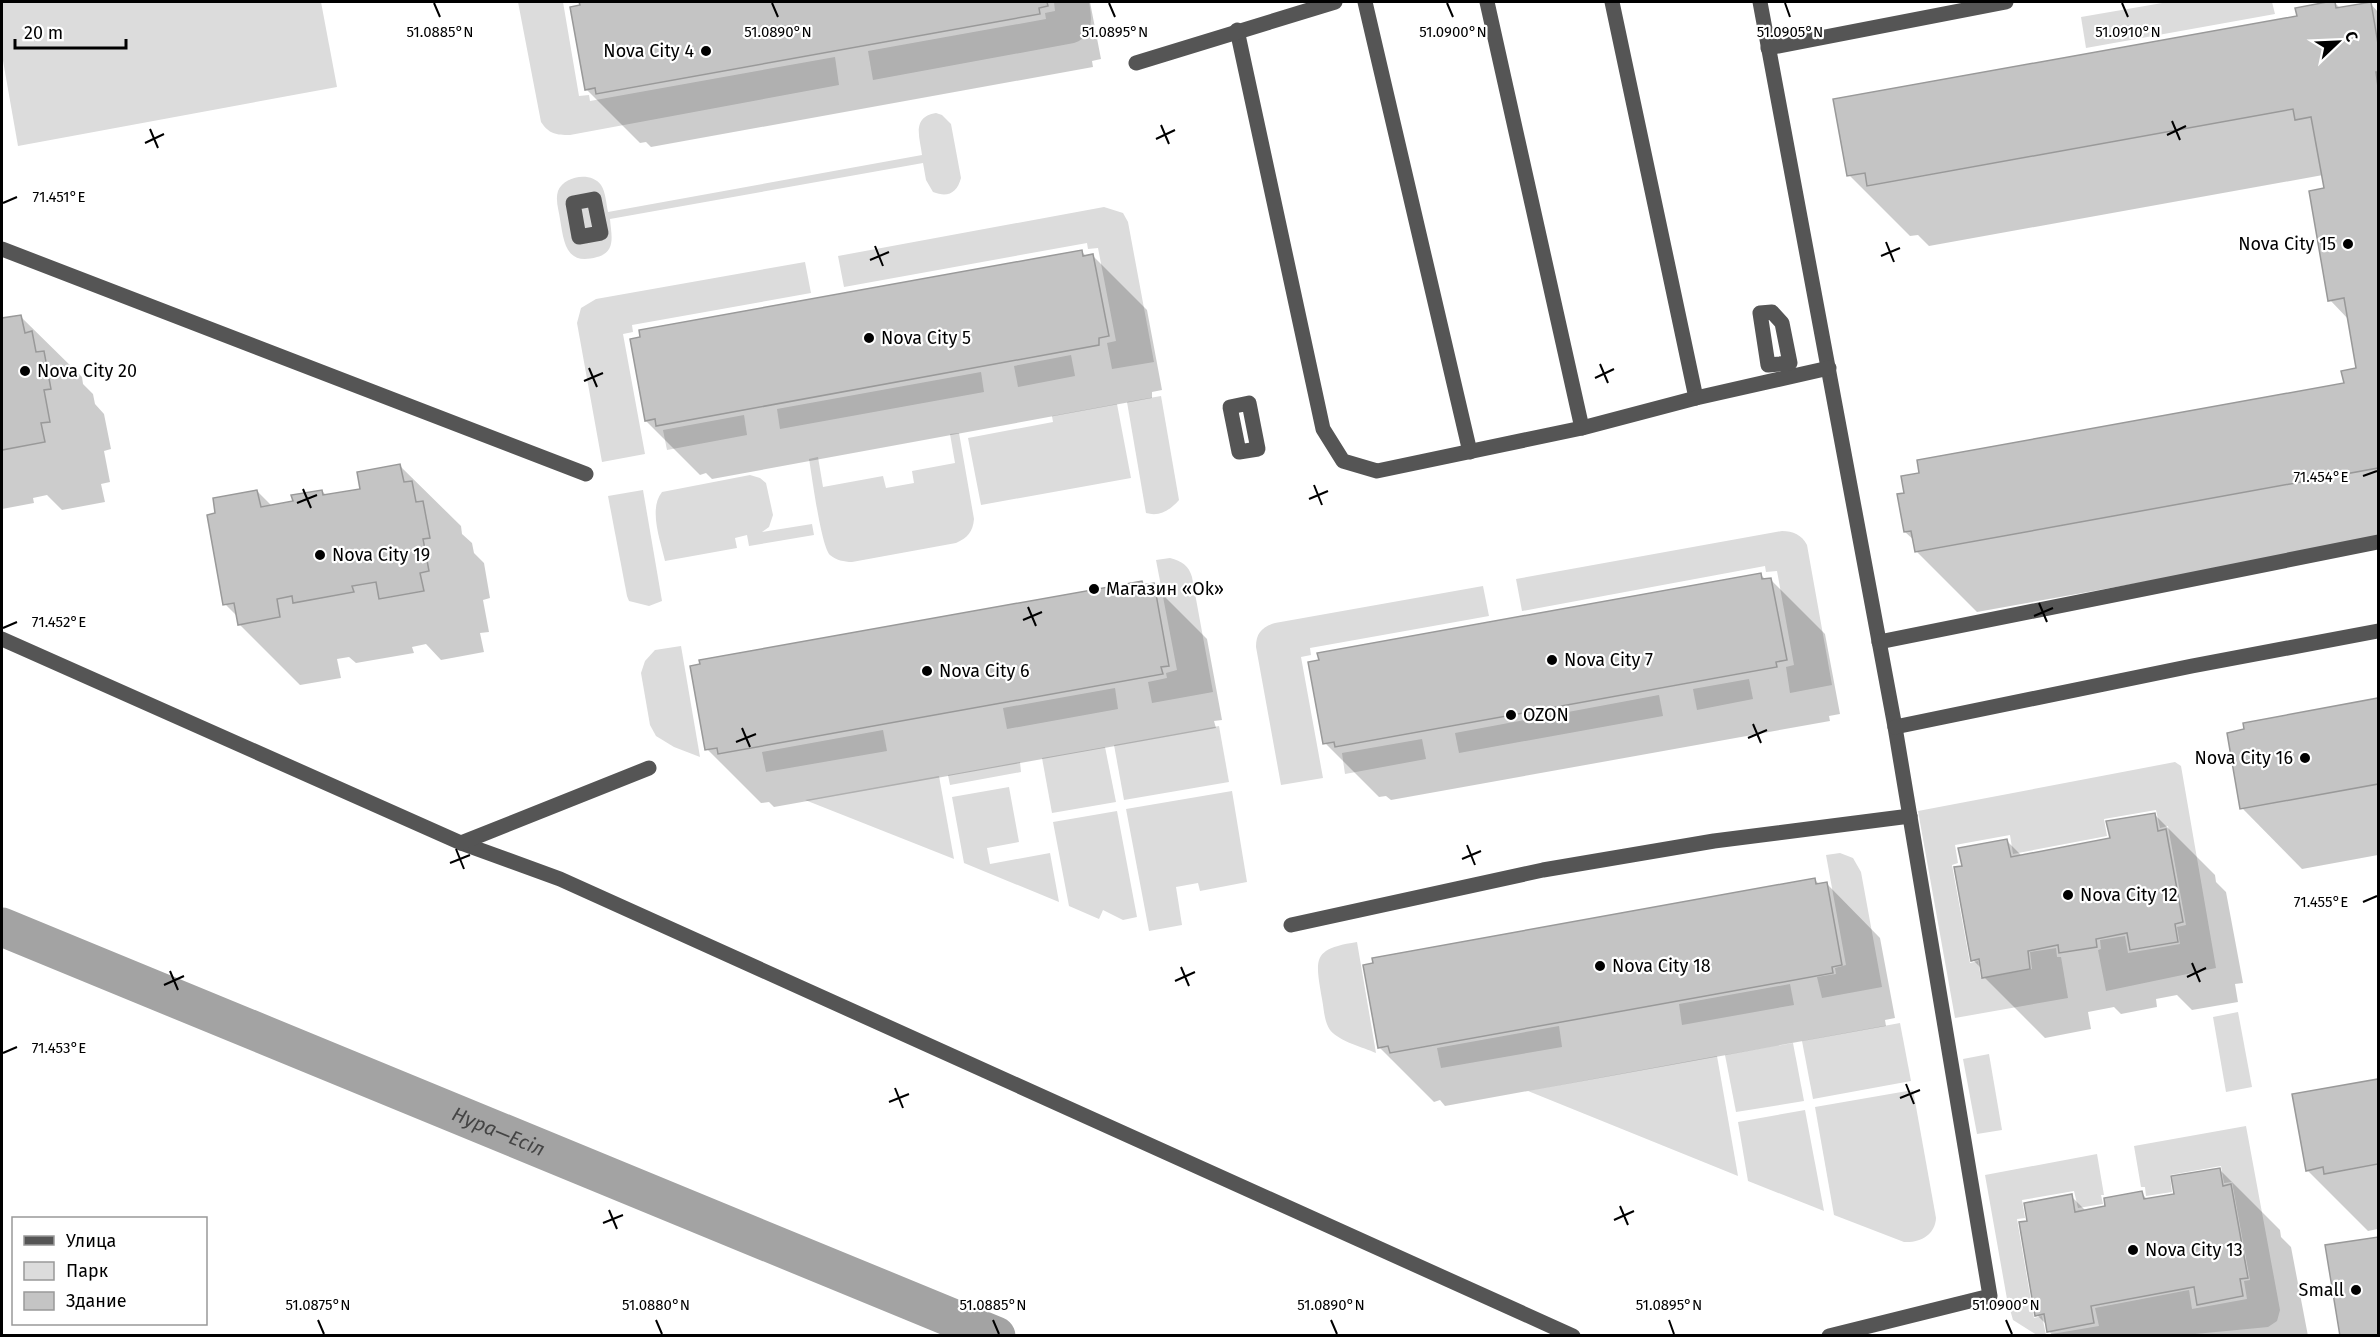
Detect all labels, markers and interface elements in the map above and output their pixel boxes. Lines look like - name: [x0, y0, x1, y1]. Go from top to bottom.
- scale bar: [15, 12, 126, 50]
- north arrow: [2308, 12, 2368, 72]
- text: 20 m: [24, 22, 63, 44]
- text: 51.0885°N: [406, 23, 474, 41]
- text: 51.0890°N: [744, 23, 812, 41]
- text: 51.0895°N: [1082, 23, 1148, 41]
- text: 51.0900°N: [1419, 23, 1487, 41]
- text: 51.0905°N: [1757, 23, 1823, 41]
- text: 51.0910°N: [2095, 23, 2161, 41]
- text: С: [2341, 28, 2362, 45]
- place label: Nova City 4: [603, 40, 694, 62]
- marker: Nova City 4: [699, 44, 713, 58]
- text: 71.451°E: [33, 188, 85, 206]
- place label: Nova City 15: [2238, 233, 2336, 255]
- marker: Nova City 15: [2341, 237, 2355, 251]
- place label: Nova City 5: [881, 327, 971, 349]
- marker: Nova City 5: [862, 331, 876, 345]
- place label: Nova City 20: [37, 360, 137, 382]
- marker: Nova City 20: [18, 364, 32, 378]
- text: 71.454°E: [2293, 468, 2349, 486]
- place label: Nova City 19: [332, 544, 430, 566]
- marker: Nova City 19: [313, 548, 327, 562]
- place label: Магазин «Ok»: [1106, 578, 1224, 600]
- marker: Магазин «Ok»: [1087, 582, 1101, 596]
- text: 71.452°E: [32, 613, 86, 631]
- place label: Nova City 7: [1564, 649, 1653, 671]
- marker: Nova City 7: [1545, 653, 1559, 667]
- place label: Nova City 6: [939, 660, 1030, 682]
- marker: Nova City 6: [920, 664, 934, 678]
- place label: OZON: [1523, 704, 1569, 726]
- marker: OZON: [1504, 708, 1518, 722]
- place label: Nova City 16: [2195, 747, 2293, 769]
- marker: Nova City 16: [2298, 751, 2312, 765]
- place label: Nova City 12: [2080, 884, 2178, 906]
- marker: Nova City 12: [2061, 888, 2075, 902]
- text: 71.455°E: [2294, 893, 2348, 911]
- place label: Nova City 18: [1612, 955, 1711, 977]
- marker: Nova City 18: [1593, 959, 1607, 973]
- text: 71.453°E: [32, 1039, 86, 1057]
- water label: Нура—Есіл: [449, 1102, 549, 1161]
- legend: [12, 1217, 207, 1325]
- text: Улица: [66, 1230, 116, 1252]
- place label: Nova City 13: [2145, 1239, 2243, 1261]
- marker: Nova City 13: [2126, 1243, 2140, 1257]
- text: Парк: [66, 1260, 109, 1282]
- place label: Small: [2299, 1279, 2344, 1301]
- marker: Small: [2349, 1283, 2363, 1297]
- text: Здание: [66, 1290, 127, 1312]
- text: 51.0875°N: [286, 1296, 350, 1314]
- text: 51.0880°N: [622, 1296, 690, 1314]
- text: 51.0885°N: [959, 1296, 1027, 1314]
- text: 51.0890°N: [1297, 1296, 1365, 1314]
- text: 51.0895°N: [1636, 1296, 1702, 1314]
- text: 51.0900°N: [1972, 1296, 2040, 1314]

